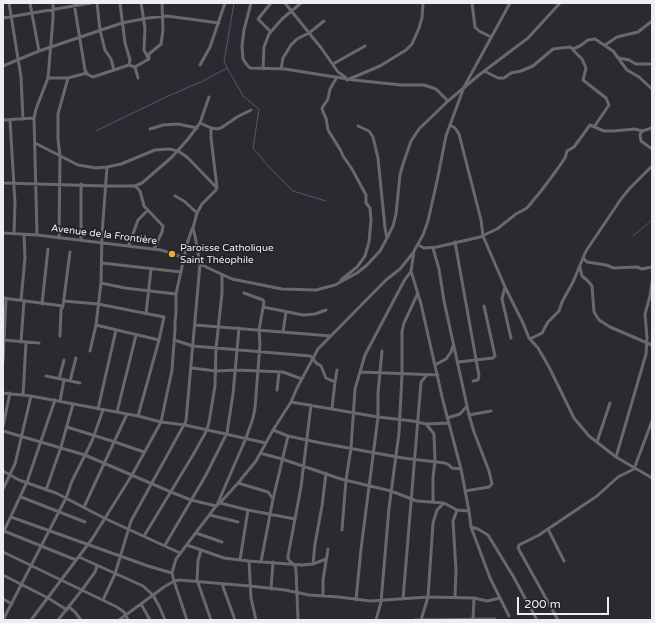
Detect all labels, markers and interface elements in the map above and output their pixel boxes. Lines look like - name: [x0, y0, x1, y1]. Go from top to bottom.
- street label: Avenue de la Frontière: [50, 223, 158, 247]
- place label: Paroisse Catholique Saint Théophile: [180, 242, 274, 266]
- marker: Paroisse Catholique Saint Théophile: [167, 249, 177, 259]
- scale bar: [519, 589, 611, 615]
- text: 200 m: [524, 597, 561, 611]

